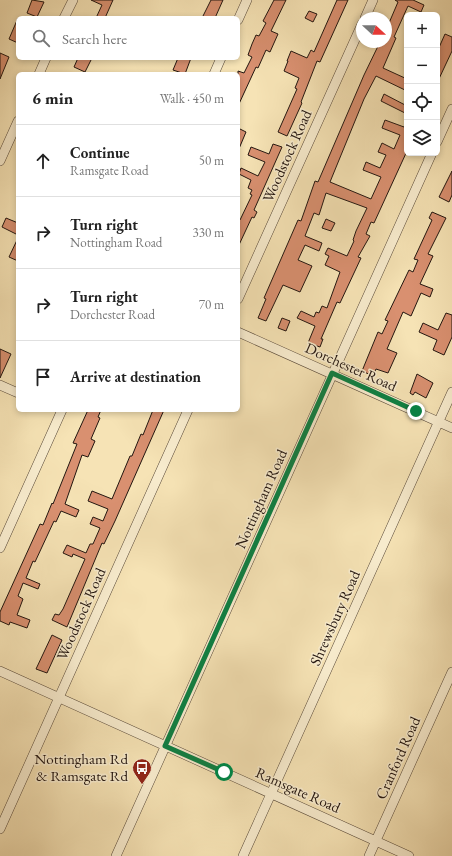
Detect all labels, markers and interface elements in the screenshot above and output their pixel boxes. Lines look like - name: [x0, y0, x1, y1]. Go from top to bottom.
- north arrow: [356, 12, 392, 48]
- map controls: [404, 12, 440, 156]
- button: +: [404, 12, 440, 48]
- search box: [16, 16, 240, 60]
- icon: search: [30, 27, 52, 49]
- text: Search here: [62, 29, 127, 48]
- button: −: [404, 48, 440, 84]
- button: locate: [404, 84, 440, 120]
- text: 6 min: [32, 87, 73, 109]
- text: Walk · 450 m: [160, 90, 224, 107]
- street label: Woodstock Road: [258, 106, 316, 205]
- button: layers: [404, 120, 440, 156]
- text: Continue: [70, 143, 130, 162]
- icon: ahead: [32, 150, 54, 172]
- text: 50 m: [199, 152, 224, 169]
- text: Ramsgate Road: [70, 162, 149, 179]
- text: Turn right: [70, 215, 138, 234]
- icon: right: [32, 222, 54, 244]
- text: 330 m: [193, 224, 224, 241]
- text: Nottingham Road: [70, 234, 162, 251]
- text: Turn right: [70, 287, 138, 306]
- icon: right: [32, 294, 54, 316]
- text: 70 m: [199, 296, 224, 313]
- text: Dorchester Road: [70, 306, 155, 323]
- street label: Dorchester Road: [302, 338, 400, 395]
- icon: arrive: [32, 366, 54, 388]
- text: Arrive at destination: [70, 367, 201, 386]
- route end: [407, 402, 425, 420]
- street label: Nottingham Road: [230, 446, 291, 551]
- street label: Woodstock Road: [52, 564, 110, 663]
- street label: Shrewsbury Road: [305, 567, 364, 668]
- street label: Cranford Road: [371, 713, 424, 802]
- place label: Nottingham Rd & Ramsgate Rd: [34, 749, 128, 785]
- bus stop icon: Nottingham Rd & Ramsgate Rd: [131, 757, 153, 785]
- street label: Ramsgate Road: [253, 762, 344, 817]
- route start: [215, 763, 233, 781]

